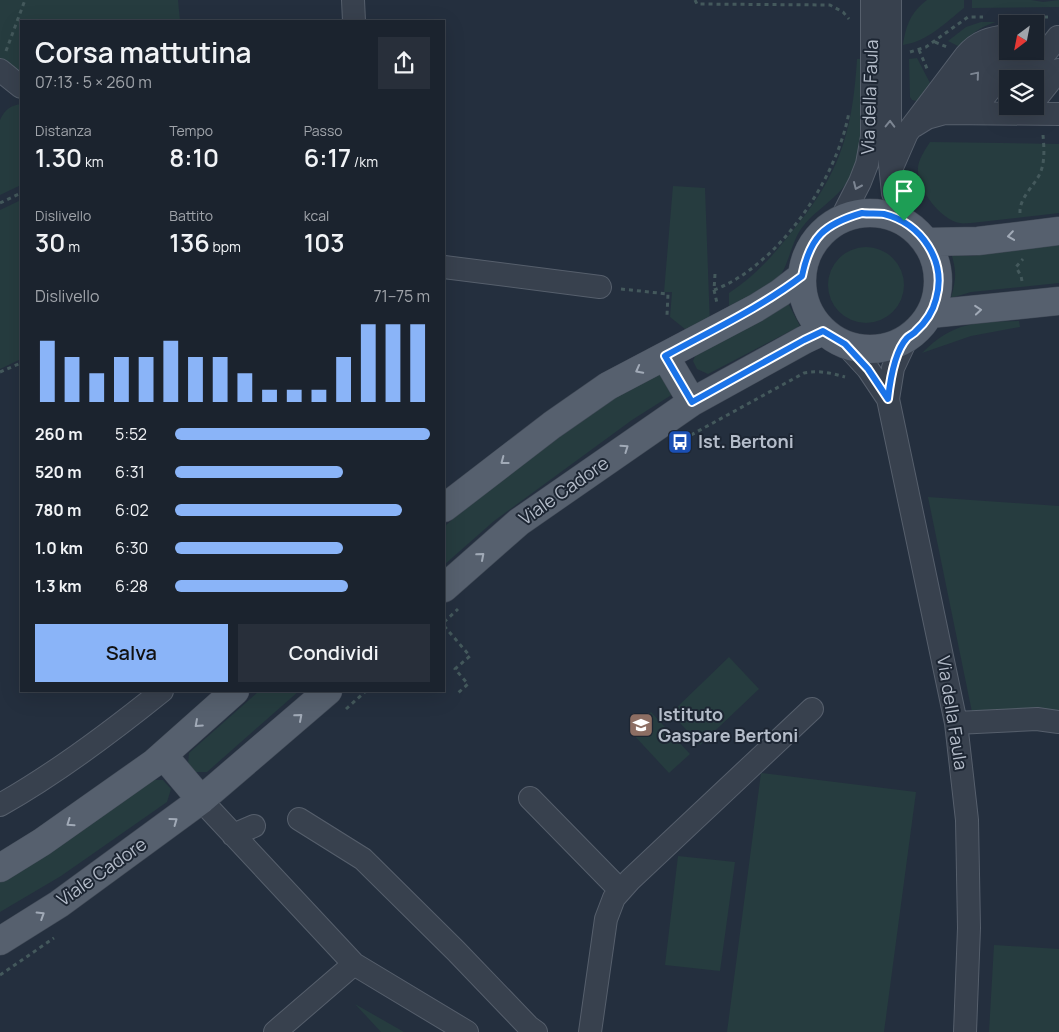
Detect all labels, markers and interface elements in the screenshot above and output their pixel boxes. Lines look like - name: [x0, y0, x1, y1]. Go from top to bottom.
- north arrow: [999, 15, 1044, 60]
- map controls: [999, 15, 1044, 115]
- text: Corsa mattutina: [35, 33, 252, 71]
- button: share: [378, 37, 430, 89]
- street label: Via della Faula: [855, 39, 883, 155]
- button: layers: [999, 70, 1044, 115]
- text: 07:13 · 5 × 260 m: [35, 71, 152, 93]
- one-way arrow: [970, 72, 979, 81]
- one-way arrow: [885, 120, 895, 128]
- text: Distanza: [35, 121, 92, 140]
- text: Tempo: [169, 121, 213, 140]
- text: Passo: [304, 121, 343, 140]
- text: 1.30: [35, 140, 82, 175]
- text: 8:10: [169, 140, 219, 175]
- text: 6:17: [304, 140, 351, 175]
- text: km: [82, 152, 104, 171]
- text: /km: [351, 152, 378, 171]
- pin: [883, 170, 925, 221]
- icon: arrive: [890, 177, 918, 205]
- one-way arrow: [853, 181, 864, 190]
- text: Dislivello: [35, 206, 91, 225]
- text: Battito: [169, 206, 213, 225]
- text: kcal: [304, 206, 329, 225]
- text: 30: [35, 225, 65, 260]
- text: 136: [169, 225, 210, 260]
- text: 103: [304, 225, 345, 260]
- one-way arrow: [1006, 231, 1015, 241]
- text: m: [65, 237, 80, 256]
- text: bpm: [210, 237, 241, 256]
- text: Dislivello: [35, 285, 99, 307]
- text: 71–75 m: [374, 285, 430, 307]
- one-way arrow: [975, 305, 983, 316]
- one-way arrow: [635, 364, 644, 374]
- text: 260 m: [35, 423, 83, 445]
- text: 5:52: [115, 423, 147, 445]
- bus stop icon: Ist. Bertoni: [667, 429, 693, 455]
- place label: Ist. Bertoni: [698, 429, 794, 453]
- one-way arrow: [619, 445, 628, 454]
- street label: Viale Cadore: [514, 451, 613, 530]
- one-way arrow: [500, 455, 510, 464]
- text: 520 m: [35, 461, 82, 483]
- text: 6:31: [115, 461, 145, 483]
- text: 780 m: [35, 499, 81, 521]
- text: 6:02: [115, 499, 149, 521]
- text: 1.0 km: [35, 537, 83, 559]
- text: 6:30: [115, 537, 148, 559]
- one-way arrow: [475, 553, 484, 562]
- text: 1.3 km: [35, 575, 82, 597]
- text: 6:28: [115, 575, 148, 597]
- button: Salva: [35, 624, 228, 682]
- button: Condividi: [238, 624, 430, 682]
- street label: Via della Faula: [932, 654, 974, 772]
- place label: Istituto Gaspare Bertoni: [658, 702, 798, 747]
- school or university icon: Istituto Gaspare Bertoni: [628, 712, 654, 738]
- one-way arrow: [293, 714, 302, 723]
- one-way arrow: [195, 718, 204, 727]
- one-way arrow: [66, 817, 76, 826]
- one-way arrow: [168, 818, 178, 827]
- street label: Viale Cadore: [52, 832, 151, 911]
- one-way arrow: [36, 911, 45, 921]

